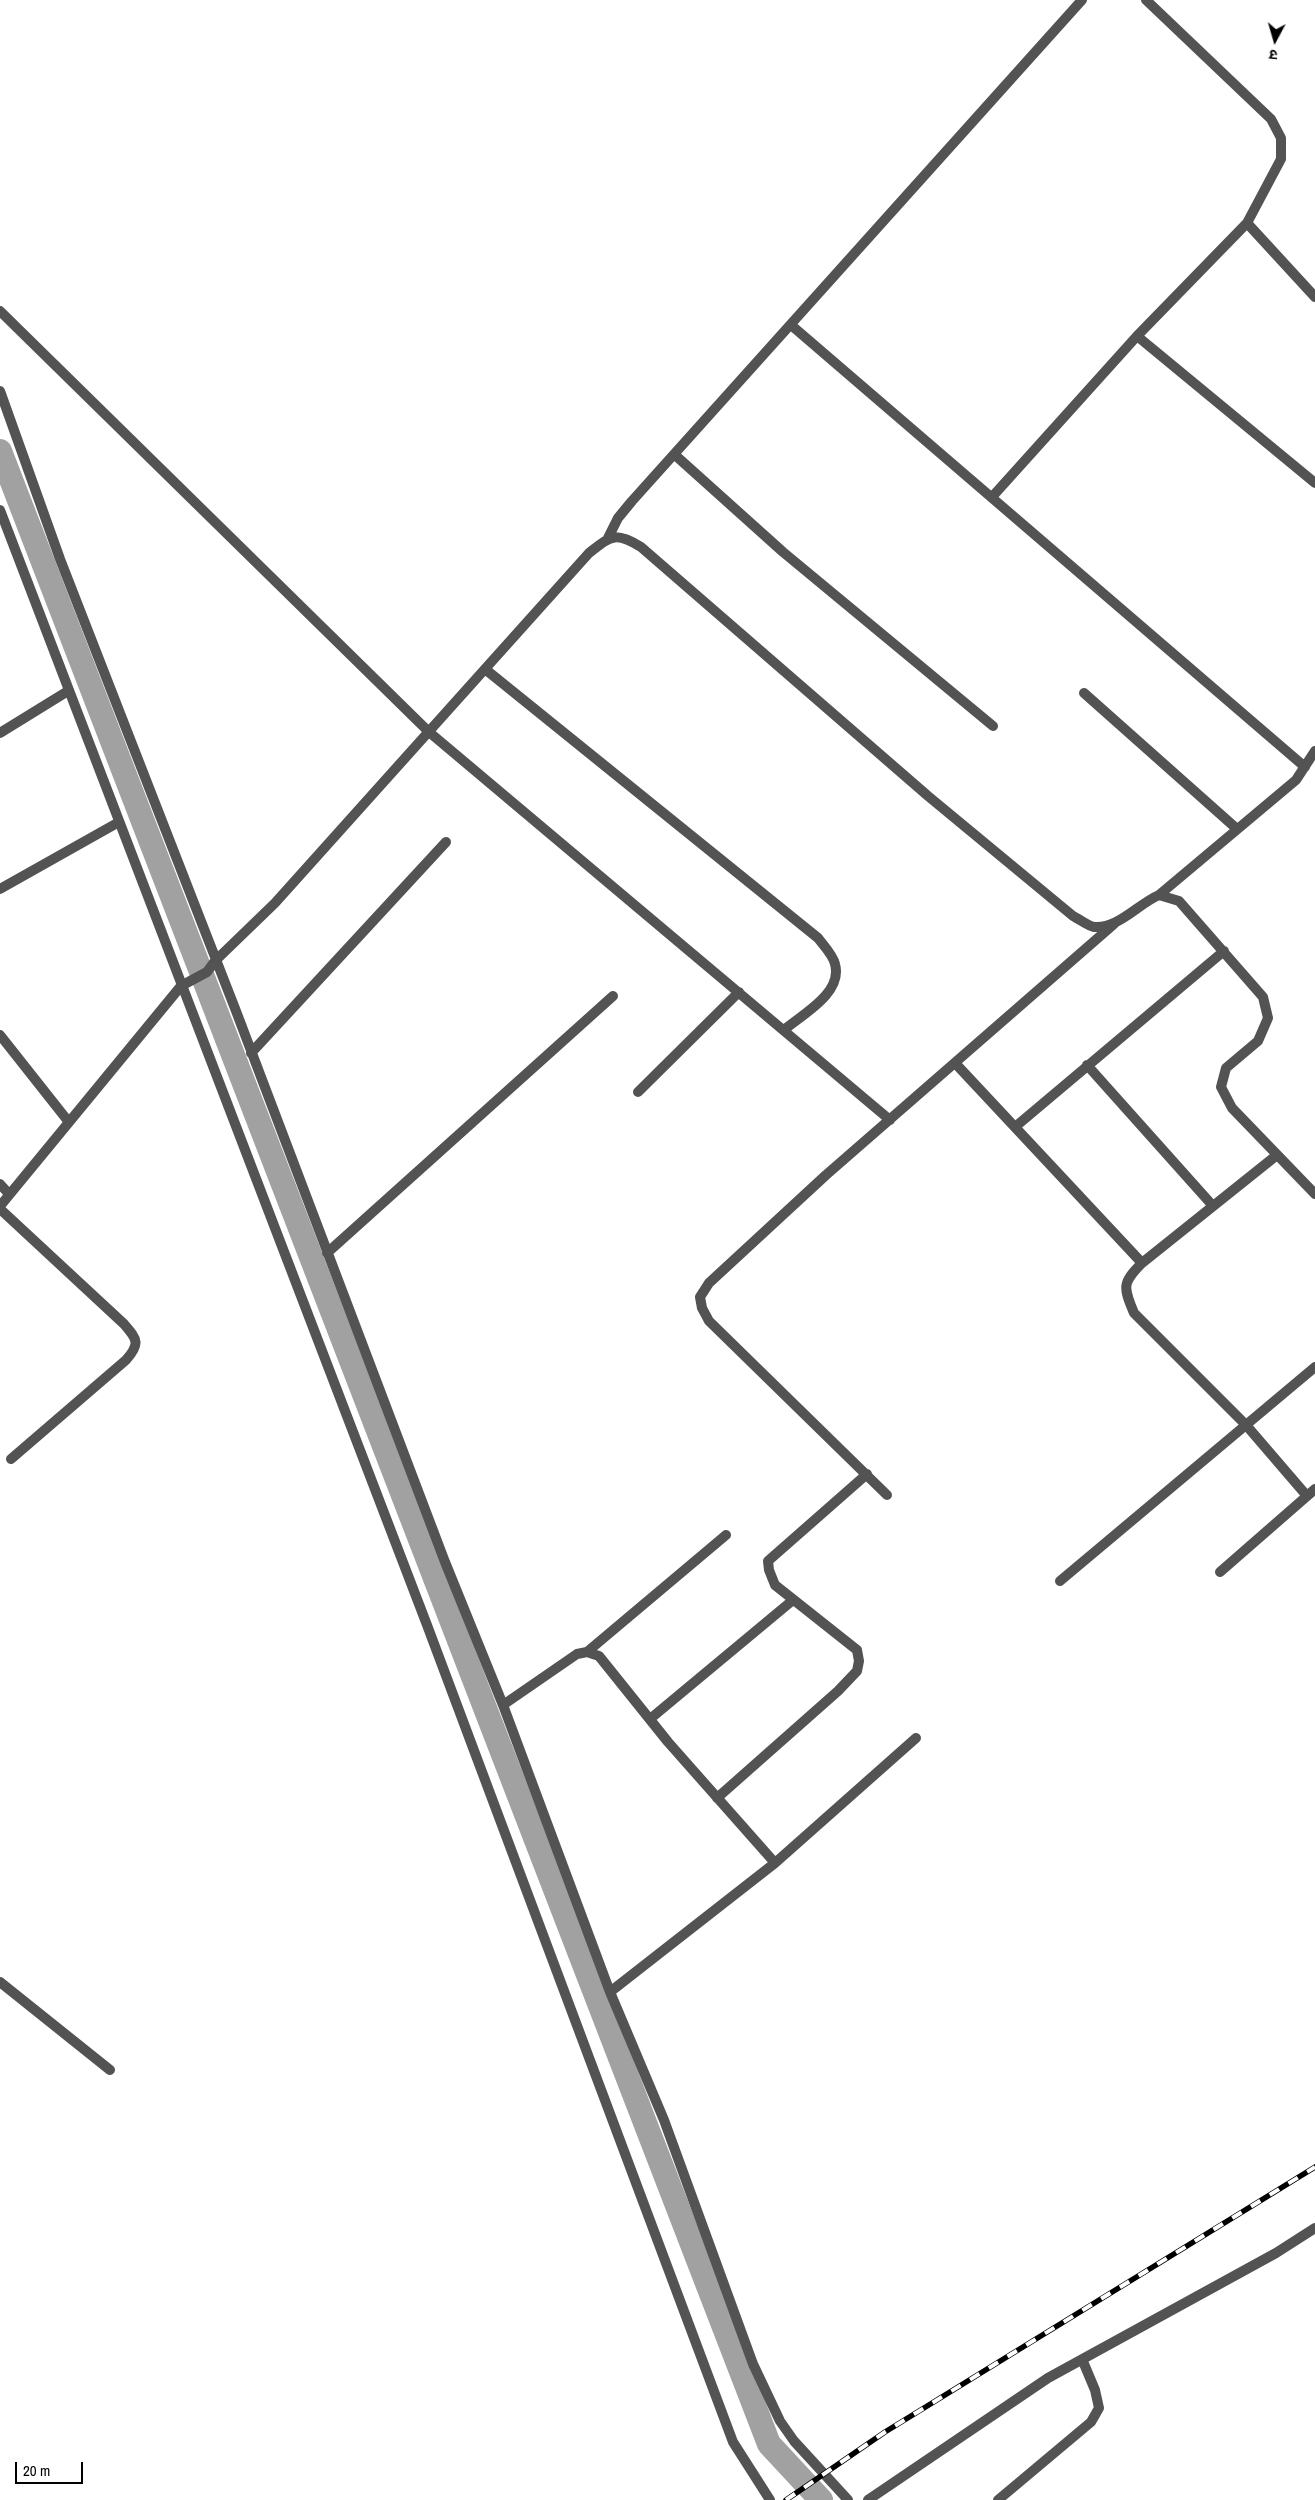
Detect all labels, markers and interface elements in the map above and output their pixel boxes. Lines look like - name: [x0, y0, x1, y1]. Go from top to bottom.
- north arrow: [1250, 15, 1300, 65]
- text: उ: [1268, 46, 1278, 64]
- scale bar: [18, 2452, 85, 2484]
- text: 20 m: [23, 2460, 50, 2481]

